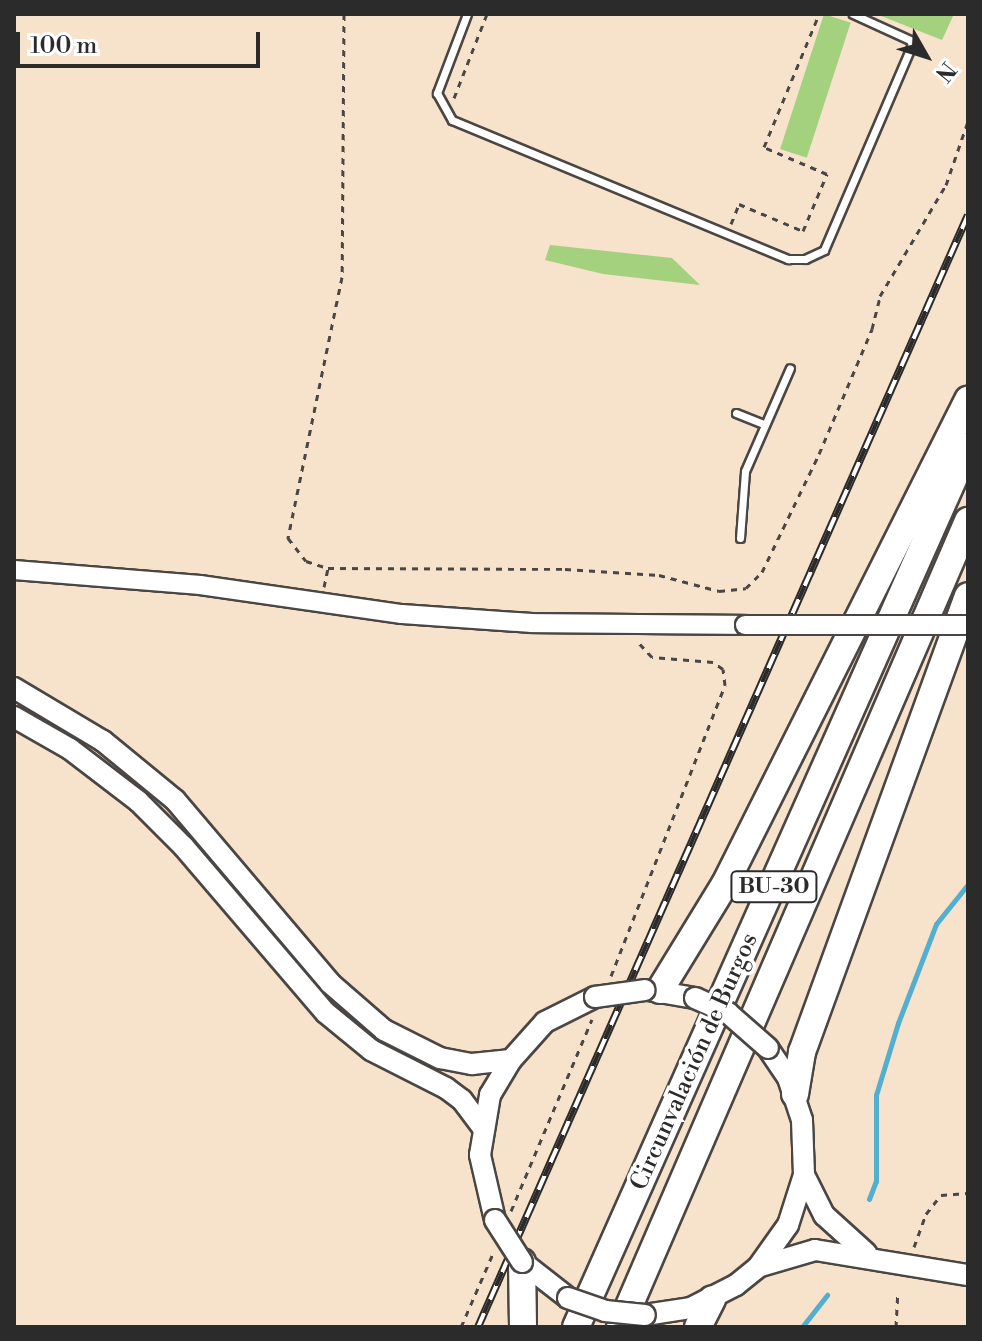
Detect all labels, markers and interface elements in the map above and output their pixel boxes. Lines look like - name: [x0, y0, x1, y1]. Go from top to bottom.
- scale bar: [20, 16, 264, 66]
- north arrow: [886, 16, 966, 96]
- text: 100 m: [30, 31, 97, 61]
- text: N: [929, 56, 961, 87]
- road number: BU-30: [730, 869, 818, 905]
- street label: Circunvalación de Burgos: [625, 929, 765, 1195]

